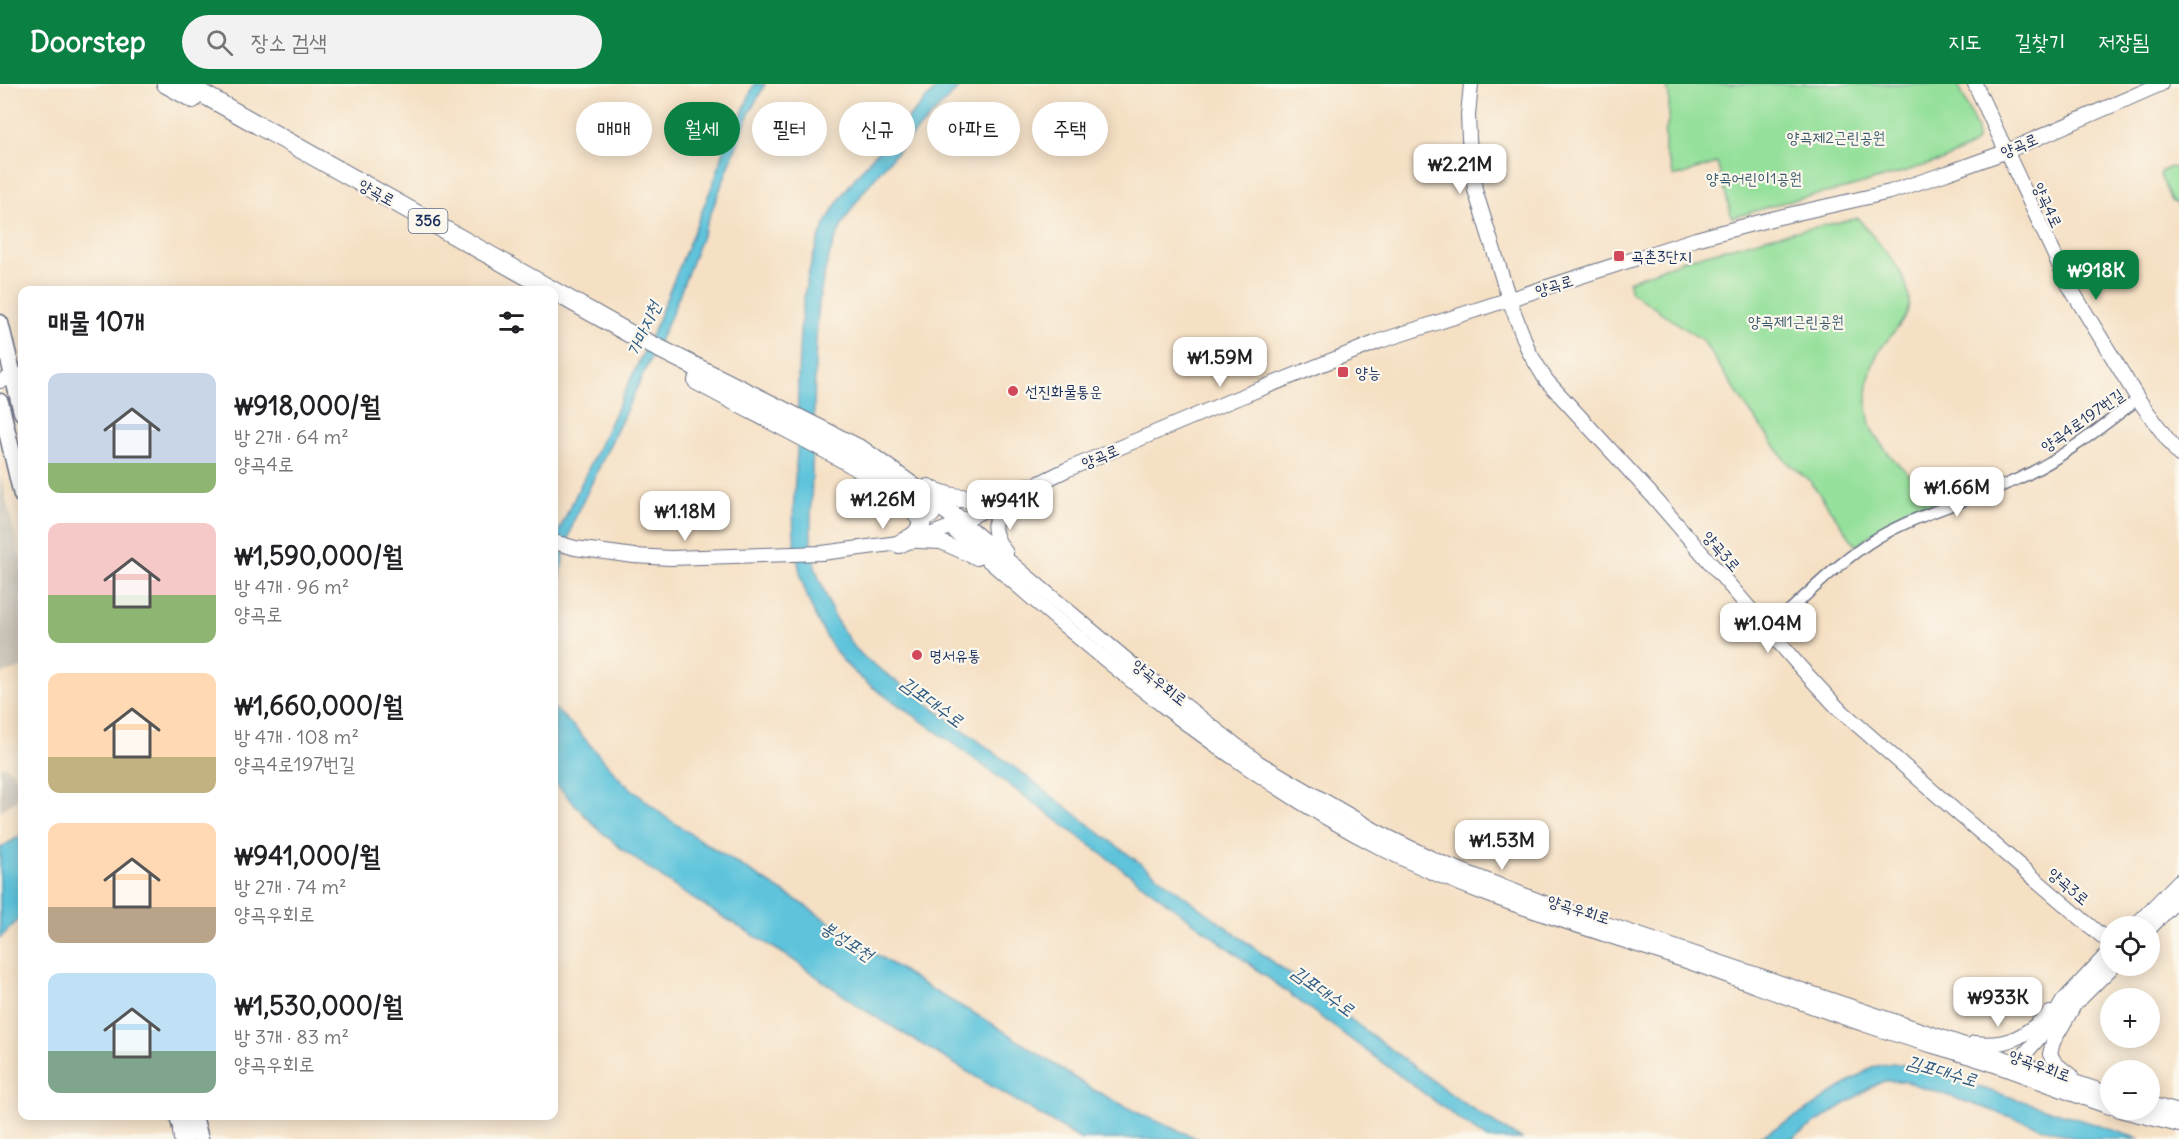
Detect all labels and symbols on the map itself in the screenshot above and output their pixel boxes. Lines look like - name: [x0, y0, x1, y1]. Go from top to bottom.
- park label: 양곡제2근린공원: [1787, 127, 1885, 147]
- street label: 양곡로: [1997, 128, 2041, 162]
- pin: ₩2.21M: [1411, 144, 1509, 195]
- park label: 양곡어린이1공원: [1706, 168, 1802, 188]
- street label: 양곡로: [355, 174, 399, 210]
- street label: 양곡4로: [2029, 179, 2067, 231]
- road number: 356: [408, 209, 448, 233]
- place label: 곡촌3단지: [1631, 246, 1692, 266]
- marker: 곡촌3단지: [1612, 249, 1626, 263]
- pin: ₩918K: [2054, 250, 2138, 301]
- street label: 양곡로: [1533, 270, 1575, 300]
- water label: 가마지천: [621, 296, 666, 360]
- park label: 양곡제1근린공원: [1748, 311, 1844, 331]
- pin: ₩1.59M: [1171, 337, 1269, 388]
- place label: 양능: [1355, 362, 1381, 382]
- marker: 양능: [1336, 365, 1350, 379]
- place label: 선진화물통운: [1025, 381, 1102, 401]
- marker: 선진화물통운: [1006, 384, 1020, 398]
- street label: 양곡4로197번길: [2037, 384, 2128, 456]
- street label: 양곡로: [1078, 439, 1122, 473]
- pin: ₩1.66M: [1908, 467, 2006, 518]
- pin: ₩1.26M: [834, 479, 932, 530]
- pin: ₩941K: [968, 480, 1052, 531]
- pin: ₩1.18M: [636, 491, 734, 542]
- street label: 양곡3로: [1699, 526, 1745, 576]
- pin: ₩1.04M: [1719, 603, 1817, 654]
- place label: 명서유통: [929, 645, 981, 665]
- marker: 명서유통: [910, 648, 924, 662]
- street label: 양곡우회로: [1128, 654, 1192, 710]
- water label: 김포대수로: [896, 671, 968, 732]
- pin: ₩1.53M: [1453, 820, 1551, 871]
- street label: 양곡3로: [2044, 863, 2094, 909]
- street label: 양곡우회로: [1545, 890, 1613, 928]
- water label: 봉성포천: [817, 915, 879, 967]
- water label: 김포대수로: [1287, 960, 1359, 1021]
- pin: ₩933K: [1956, 977, 2040, 1028]
- street label: 양곡우회로: [2006, 1045, 2074, 1085]
- water label: 김포대수로: [1904, 1049, 1980, 1092]

